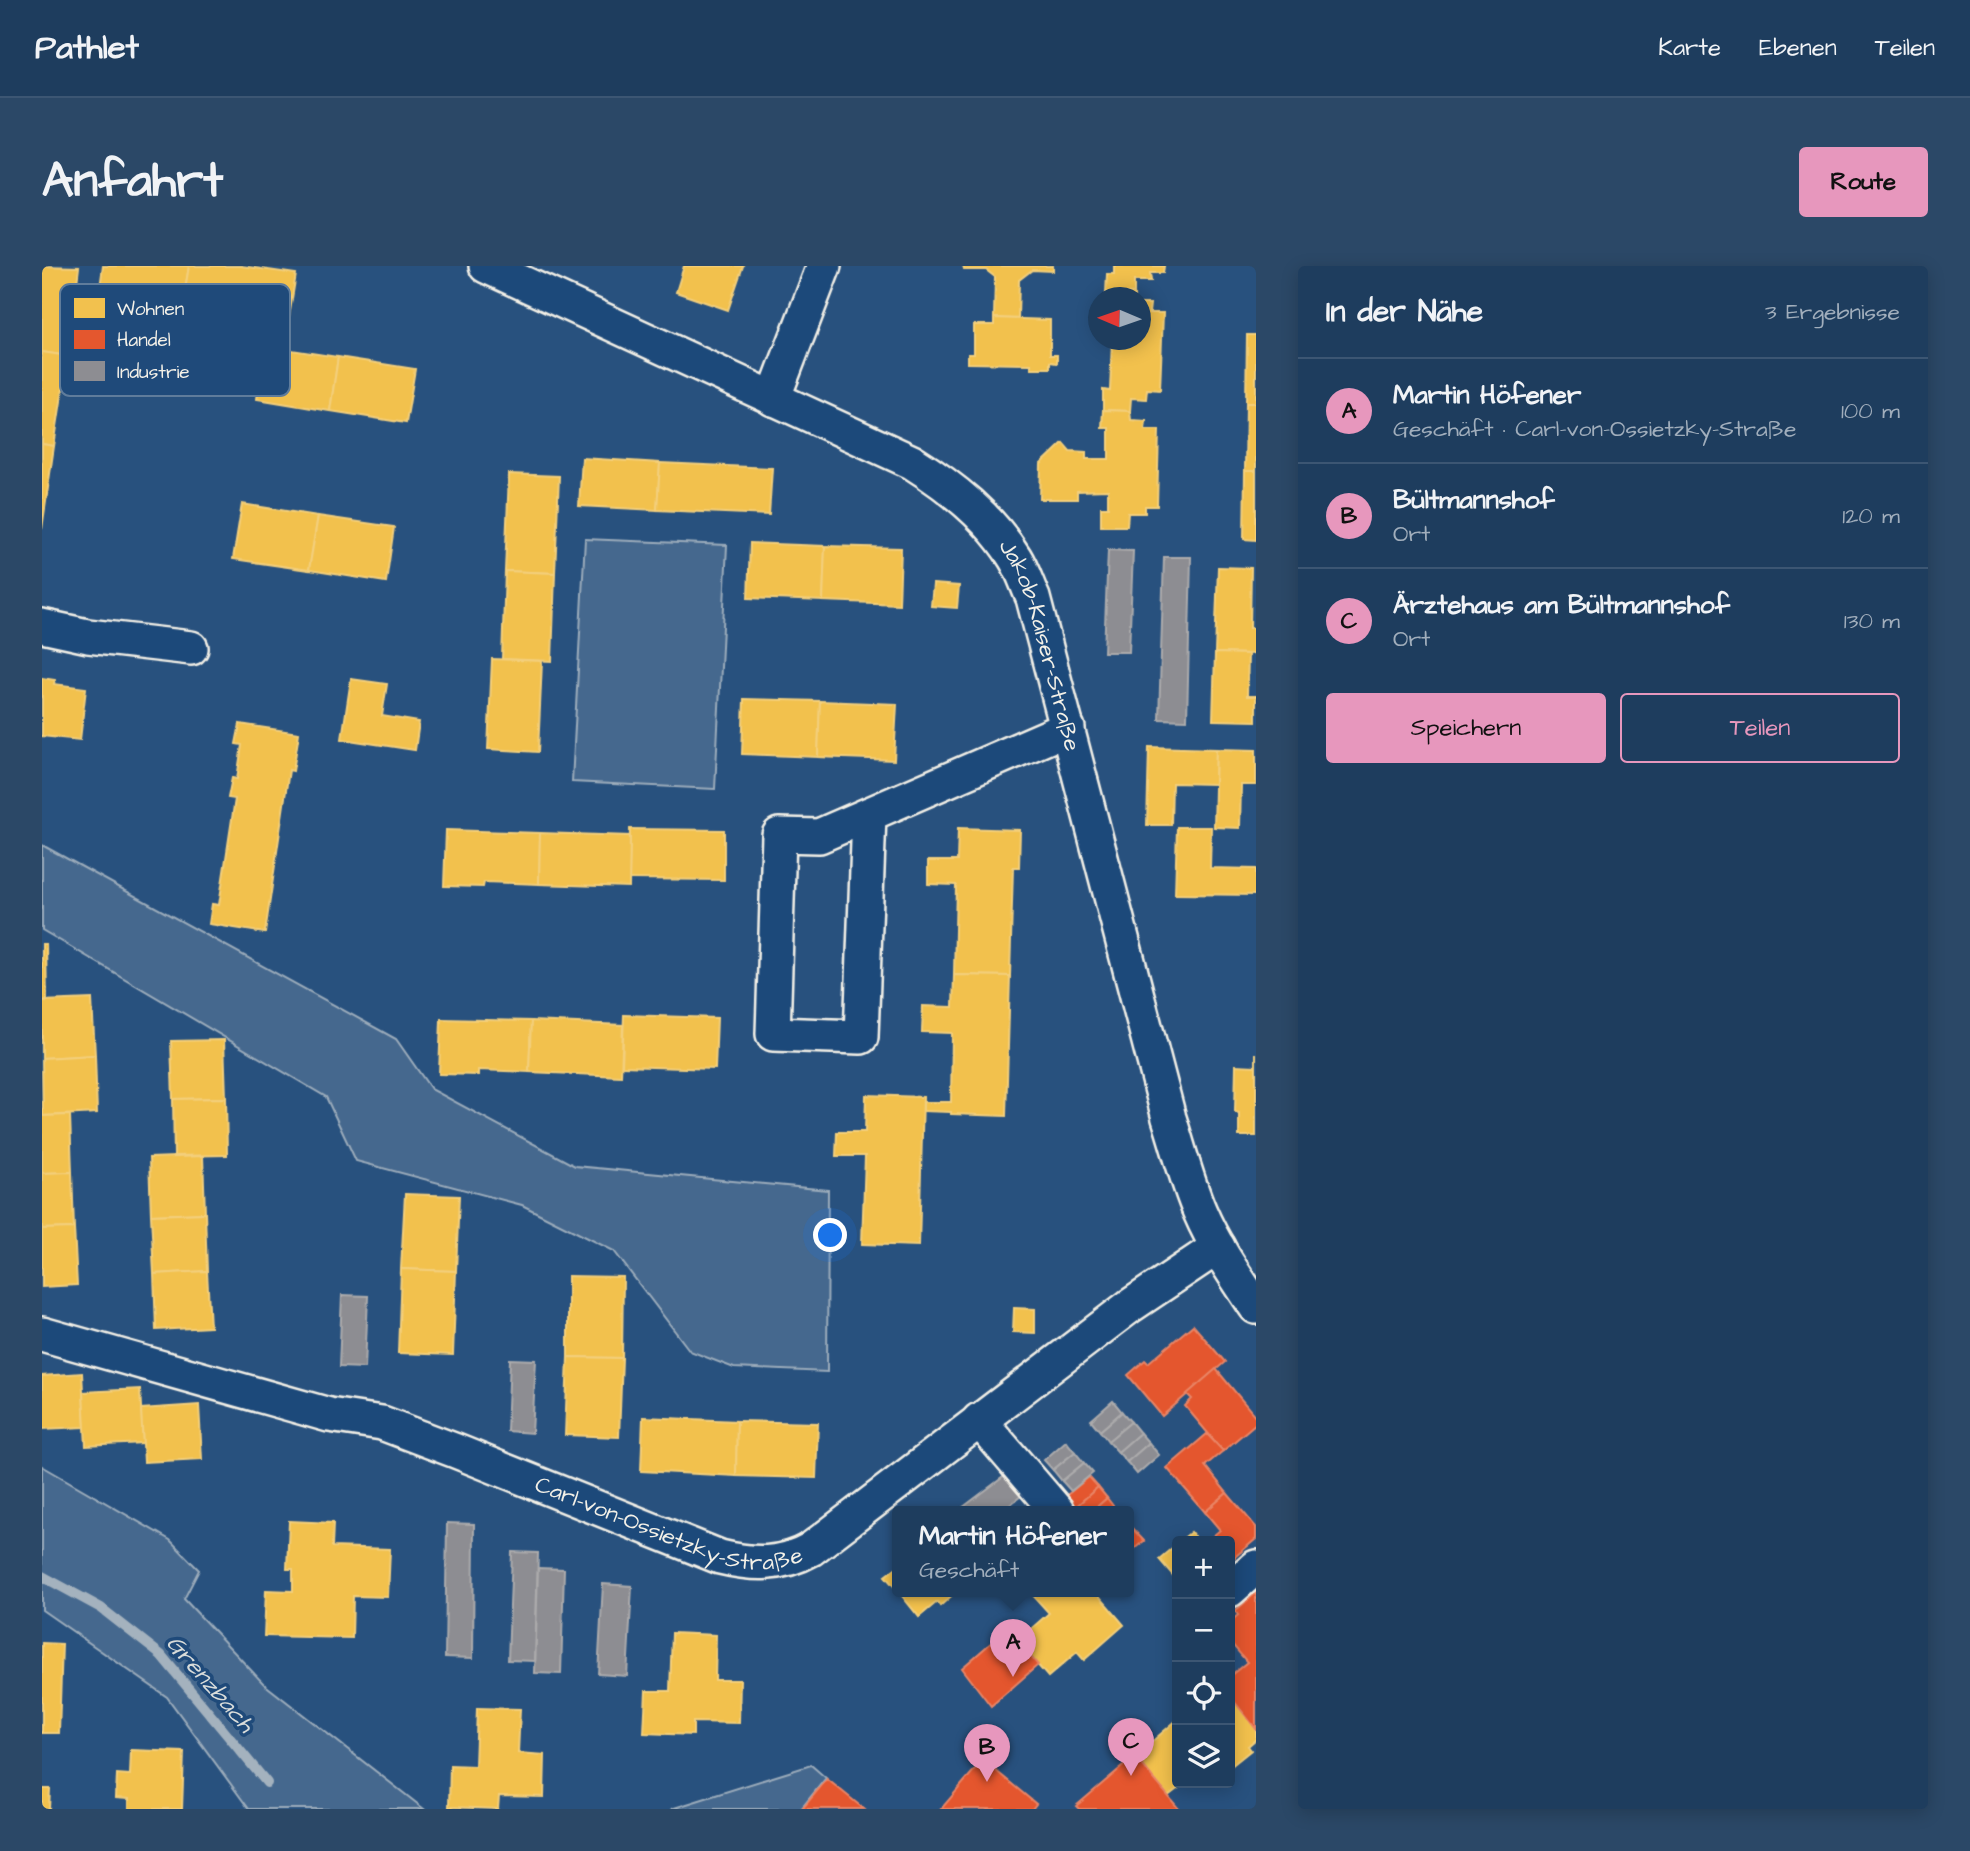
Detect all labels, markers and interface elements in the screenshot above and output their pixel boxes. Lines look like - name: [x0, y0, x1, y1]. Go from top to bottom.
- text: Pathlet: [35, 25, 139, 71]
- text: Karte: [1658, 31, 1721, 65]
- text: Ebenen: [1759, 31, 1837, 65]
- text: Teilen: [1875, 31, 1935, 65]
- button: Route: [1799, 147, 1928, 217]
- text: Anfahrt: [42, 148, 223, 216]
- legend: [60, 284, 290, 396]
- north arrow: [1088, 287, 1151, 350]
- text: In der Nähe: [1326, 291, 1483, 333]
- text: Wohnen: [117, 296, 184, 323]
- text: 3 Ergebnisse: [1765, 296, 1900, 328]
- text: Handel: [117, 327, 171, 354]
- text: Industrie: [117, 359, 190, 386]
- text: Martin Höfener: [1393, 377, 1581, 413]
- text: A: [1342, 395, 1356, 427]
- text: 100 m: [1841, 395, 1900, 427]
- text: Geschäft · Carl-von-Ossietzky-Straße: [1393, 413, 1796, 445]
- text: Bültmannshof: [1393, 482, 1555, 518]
- text: B: [1341, 500, 1357, 532]
- text: 120 m: [1842, 500, 1900, 532]
- text: Ort: [1393, 518, 1430, 550]
- street label: Jakob-Kaiser-Straße: [991, 532, 1088, 755]
- text: Ärztehaus am Bültmannshof: [1393, 587, 1730, 623]
- text: C: [1341, 605, 1357, 637]
- text: 130 m: [1844, 605, 1900, 637]
- text: Ort: [1393, 623, 1430, 655]
- button: Speichern: [1326, 693, 1606, 763]
- button: Teilen: [1620, 693, 1900, 763]
- your location: [813, 1218, 847, 1252]
- street label: Carl-von-Ossietzky-Straße: [530, 1468, 807, 1579]
- popup: [892, 1506, 1134, 1597]
- text: Martin Höfener: [919, 1518, 1107, 1554]
- map controls: [1172, 1536, 1235, 1788]
- button: +: [1172, 1536, 1235, 1599]
- text: Geschäft: [919, 1554, 1019, 1586]
- button: −: [1172, 1599, 1235, 1662]
- pin: A: [990, 1619, 1036, 1677]
- water label: Grenzbach: [158, 1628, 263, 1741]
- button: locate: [1172, 1662, 1235, 1725]
- pin: C: [1108, 1718, 1154, 1776]
- pin: B: [964, 1724, 1010, 1782]
- button: layers: [1172, 1725, 1235, 1788]

